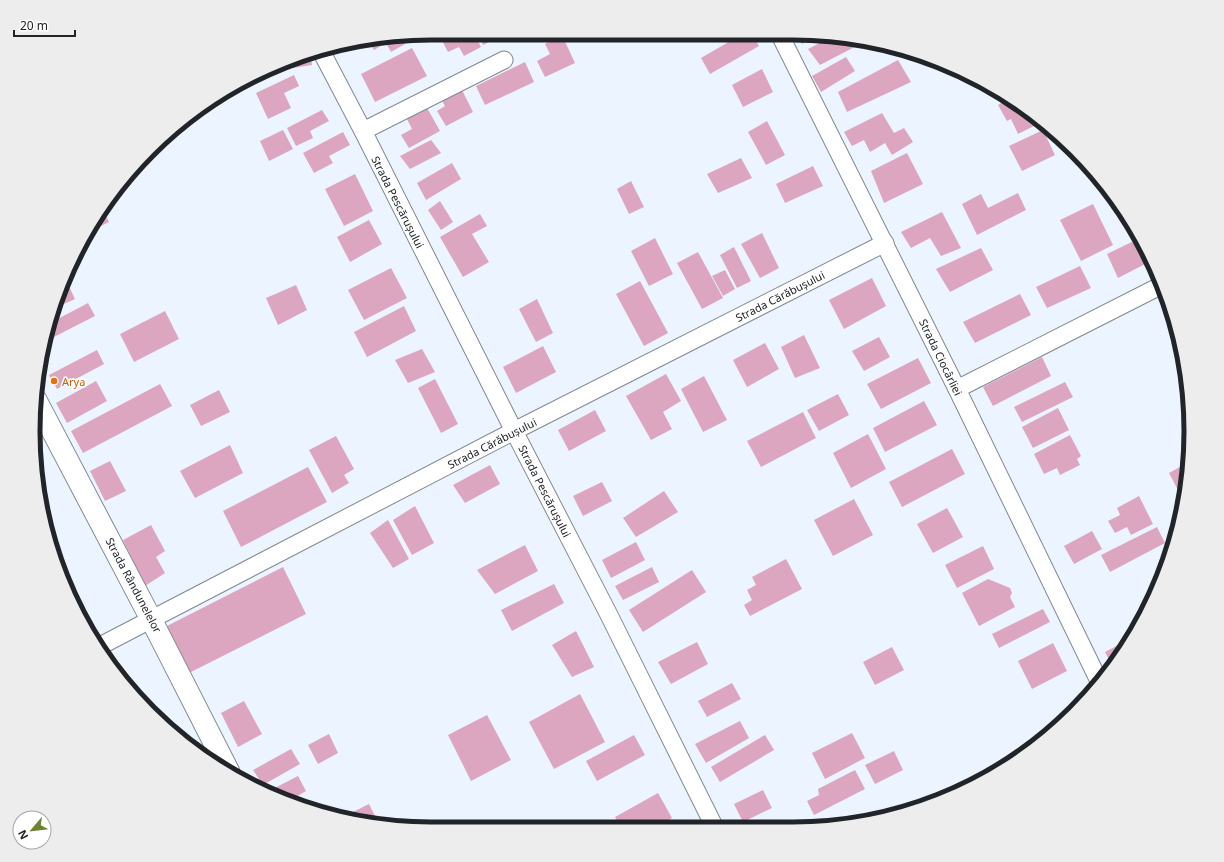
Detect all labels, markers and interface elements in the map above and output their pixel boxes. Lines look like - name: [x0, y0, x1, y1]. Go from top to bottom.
- scale bar: [14, 12, 75, 38]
- text: 20 m: [20, 17, 48, 34]
- street label: Strada Pescărușului: [368, 153, 428, 251]
- street label: Strada Cărăbușului: [733, 267, 827, 325]
- street label: Strada Ciocârliei: [916, 316, 966, 398]
- place label: Arya: [62, 374, 85, 389]
- marker: Arya: [49, 376, 59, 386]
- street label: Strada Cărăbușului: [445, 414, 539, 472]
- street label: Strada Pescărușului: [515, 442, 575, 540]
- street label: Strada Rândunelelor: [103, 535, 166, 636]
- north arrow: [12, 810, 52, 850]
- text: N: [14, 827, 31, 842]

